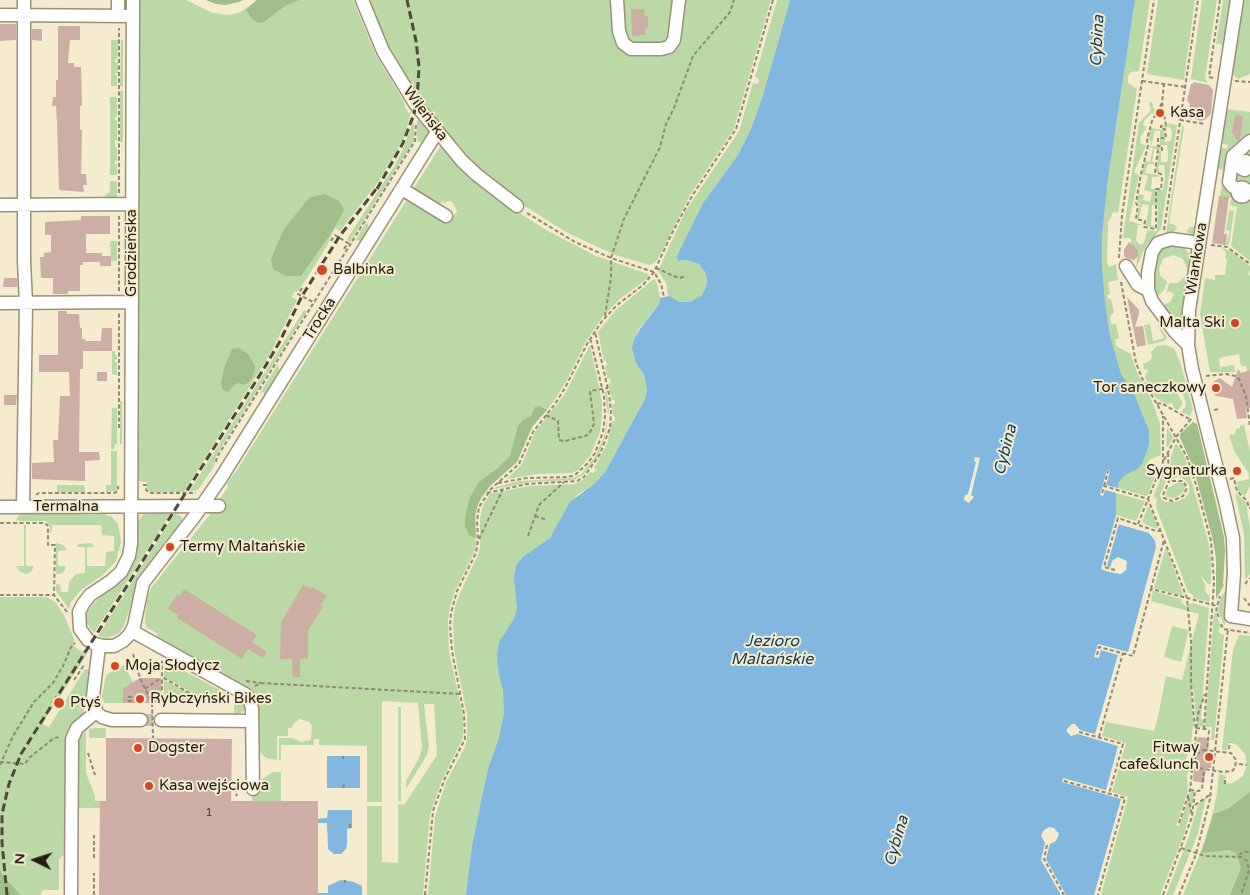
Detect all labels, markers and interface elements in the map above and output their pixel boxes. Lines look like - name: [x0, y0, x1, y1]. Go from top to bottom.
- water label: Cybina: [1087, 15, 1109, 67]
- street label: Wileńska: [399, 83, 451, 145]
- place label: Kasa: [1170, 104, 1204, 122]
- marker: Kasa: [1154, 107, 1166, 119]
- street label: Grodzieńska: [123, 209, 141, 297]
- street label: Wiankowa: [1182, 221, 1212, 297]
- place label: Balbinka: [333, 261, 394, 279]
- marker: Balbinka: [315, 263, 329, 277]
- street label: Trocka: [300, 294, 340, 344]
- place label: Malta Ski: [1159, 314, 1225, 332]
- marker: Malta Ski: [1229, 317, 1241, 329]
- place label: Tor saneczkowy: [1093, 379, 1206, 397]
- marker: Tor saneczkowy: [1210, 382, 1222, 394]
- water label: Cybina: [990, 423, 1022, 477]
- place label: Sygnaturka: [1146, 462, 1227, 480]
- marker: Sygnaturka: [1231, 465, 1243, 477]
- street label: Termalna: [33, 498, 99, 516]
- place label: Termy Maltańskie: [180, 538, 306, 556]
- marker: Termy Maltańskie: [164, 541, 176, 553]
- water label: Jezioro Maltańskie: [731, 632, 813, 670]
- place label: Moja Słodycz: [125, 657, 220, 675]
- marker: Moja Słodycz: [109, 660, 121, 672]
- place label: Rybczyński Bikes: [150, 690, 272, 708]
- marker: Rybczyński Bikes: [134, 693, 146, 705]
- place label: Ptyś: [70, 694, 101, 712]
- marker: Ptyś: [52, 696, 66, 710]
- place label: Dogster: [148, 739, 205, 757]
- place label: Fitway cafe&lunch: [1119, 739, 1199, 774]
- marker: Dogster: [132, 742, 144, 754]
- marker: Fitway cafe&lunch: [1203, 751, 1215, 763]
- place label: Kasa wejściowa: [159, 777, 269, 795]
- marker: Kasa wejściowa: [143, 780, 155, 792]
- house number: 1: [205, 806, 213, 820]
- water label: Cybina: [881, 813, 913, 869]
- north arrow: [10, 835, 60, 885]
- text: N: [11, 853, 28, 865]

